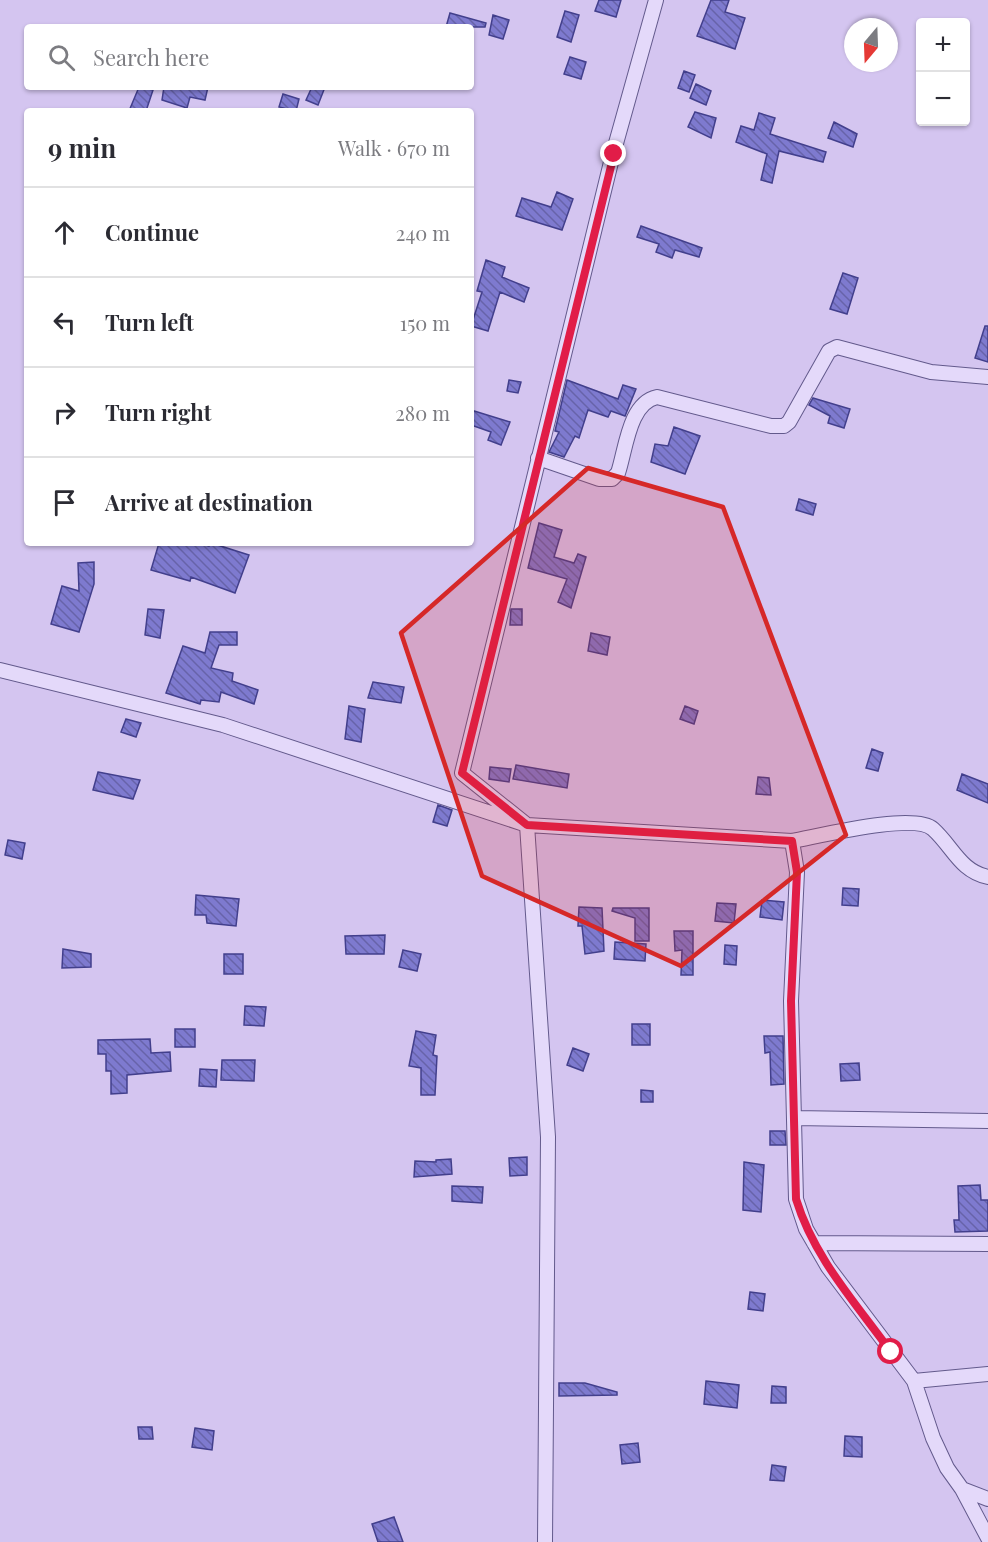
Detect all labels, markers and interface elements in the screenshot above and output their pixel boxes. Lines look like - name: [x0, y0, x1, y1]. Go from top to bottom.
- north arrow: [844, 18, 898, 72]
- map controls: [916, 18, 970, 126]
- button: +: [916, 18, 970, 72]
- search box: [24, 24, 474, 90]
- icon: search: [45, 41, 78, 74]
- text: Search here: [93, 42, 209, 72]
- button: −: [916, 72, 970, 126]
- text: 9 min: [48, 130, 116, 165]
- text: Walk · 670 m: [338, 134, 450, 161]
- route end: [600, 140, 626, 166]
- icon: ahead: [48, 216, 81, 249]
- text: Continue: [105, 217, 199, 247]
- text: 240 m: [396, 219, 450, 246]
- icon: left: [48, 306, 81, 339]
- text: Turn left: [105, 307, 194, 337]
- text: 150 m: [400, 309, 450, 336]
- icon: right: [48, 396, 81, 429]
- text: Turn right: [105, 397, 211, 427]
- text: 280 m: [395, 399, 450, 426]
- icon: arrive: [48, 486, 81, 519]
- text: Arrive at destination: [105, 487, 313, 517]
- route start: [877, 1338, 903, 1364]

